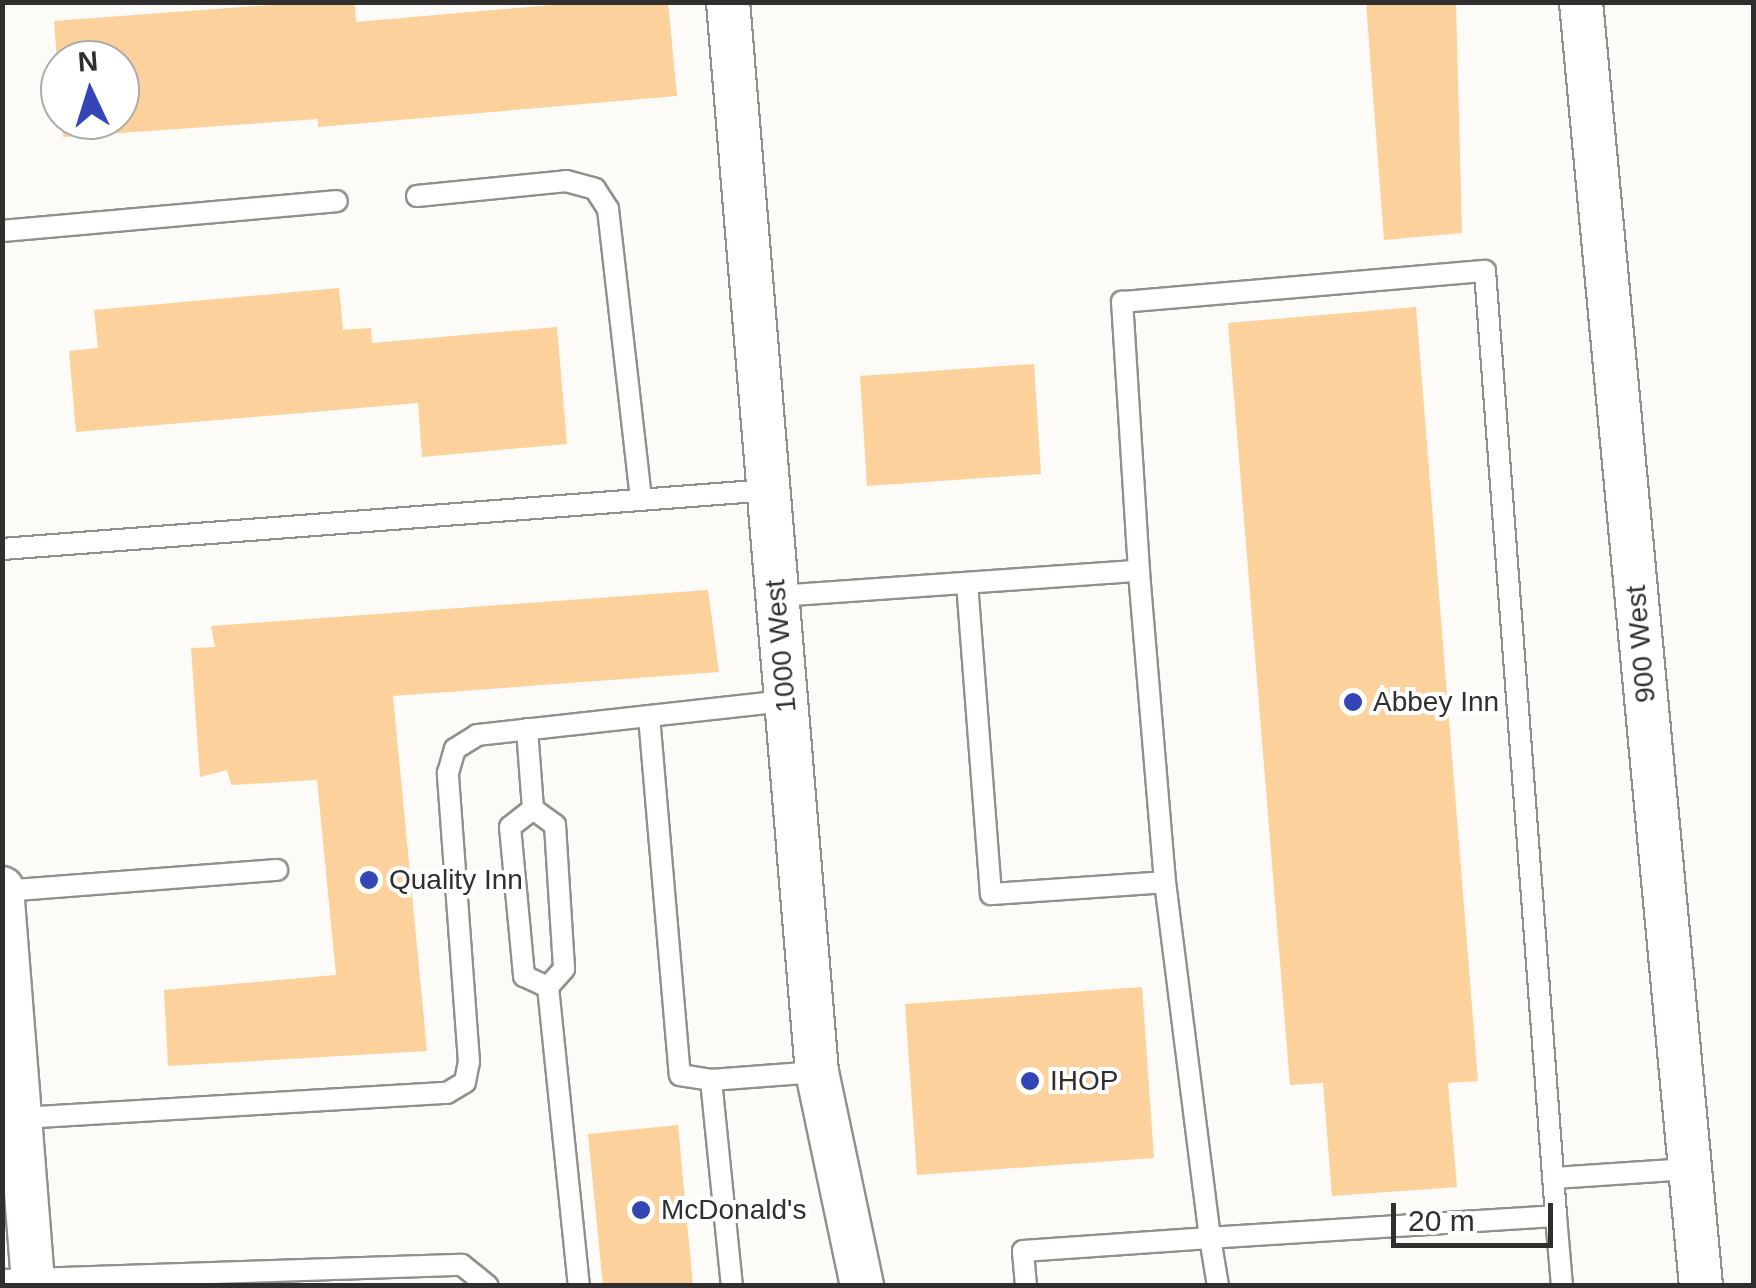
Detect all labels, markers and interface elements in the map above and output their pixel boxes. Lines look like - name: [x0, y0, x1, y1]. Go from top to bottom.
- north arrow: [40, 40, 140, 140]
- text: N: [77, 45, 99, 78]
- street label: 1000 West: [758, 578, 804, 714]
- street label: 900 West: [1619, 584, 1663, 704]
- place label: Abbey Inn: [1373, 685, 1499, 719]
- marker: Abbey Inn: [1342, 691, 1364, 713]
- place label: Quality Inn: [389, 863, 523, 897]
- marker: Quality Inn: [358, 869, 380, 891]
- place label: IHOP: [1050, 1064, 1118, 1098]
- marker: IHOP: [1019, 1070, 1041, 1092]
- scale bar: [1396, 1183, 1558, 1245]
- place label: McDonald's: [661, 1193, 806, 1227]
- marker: McDonald's: [630, 1199, 652, 1221]
- text: 20 m: [1408, 1204, 1475, 1237]

